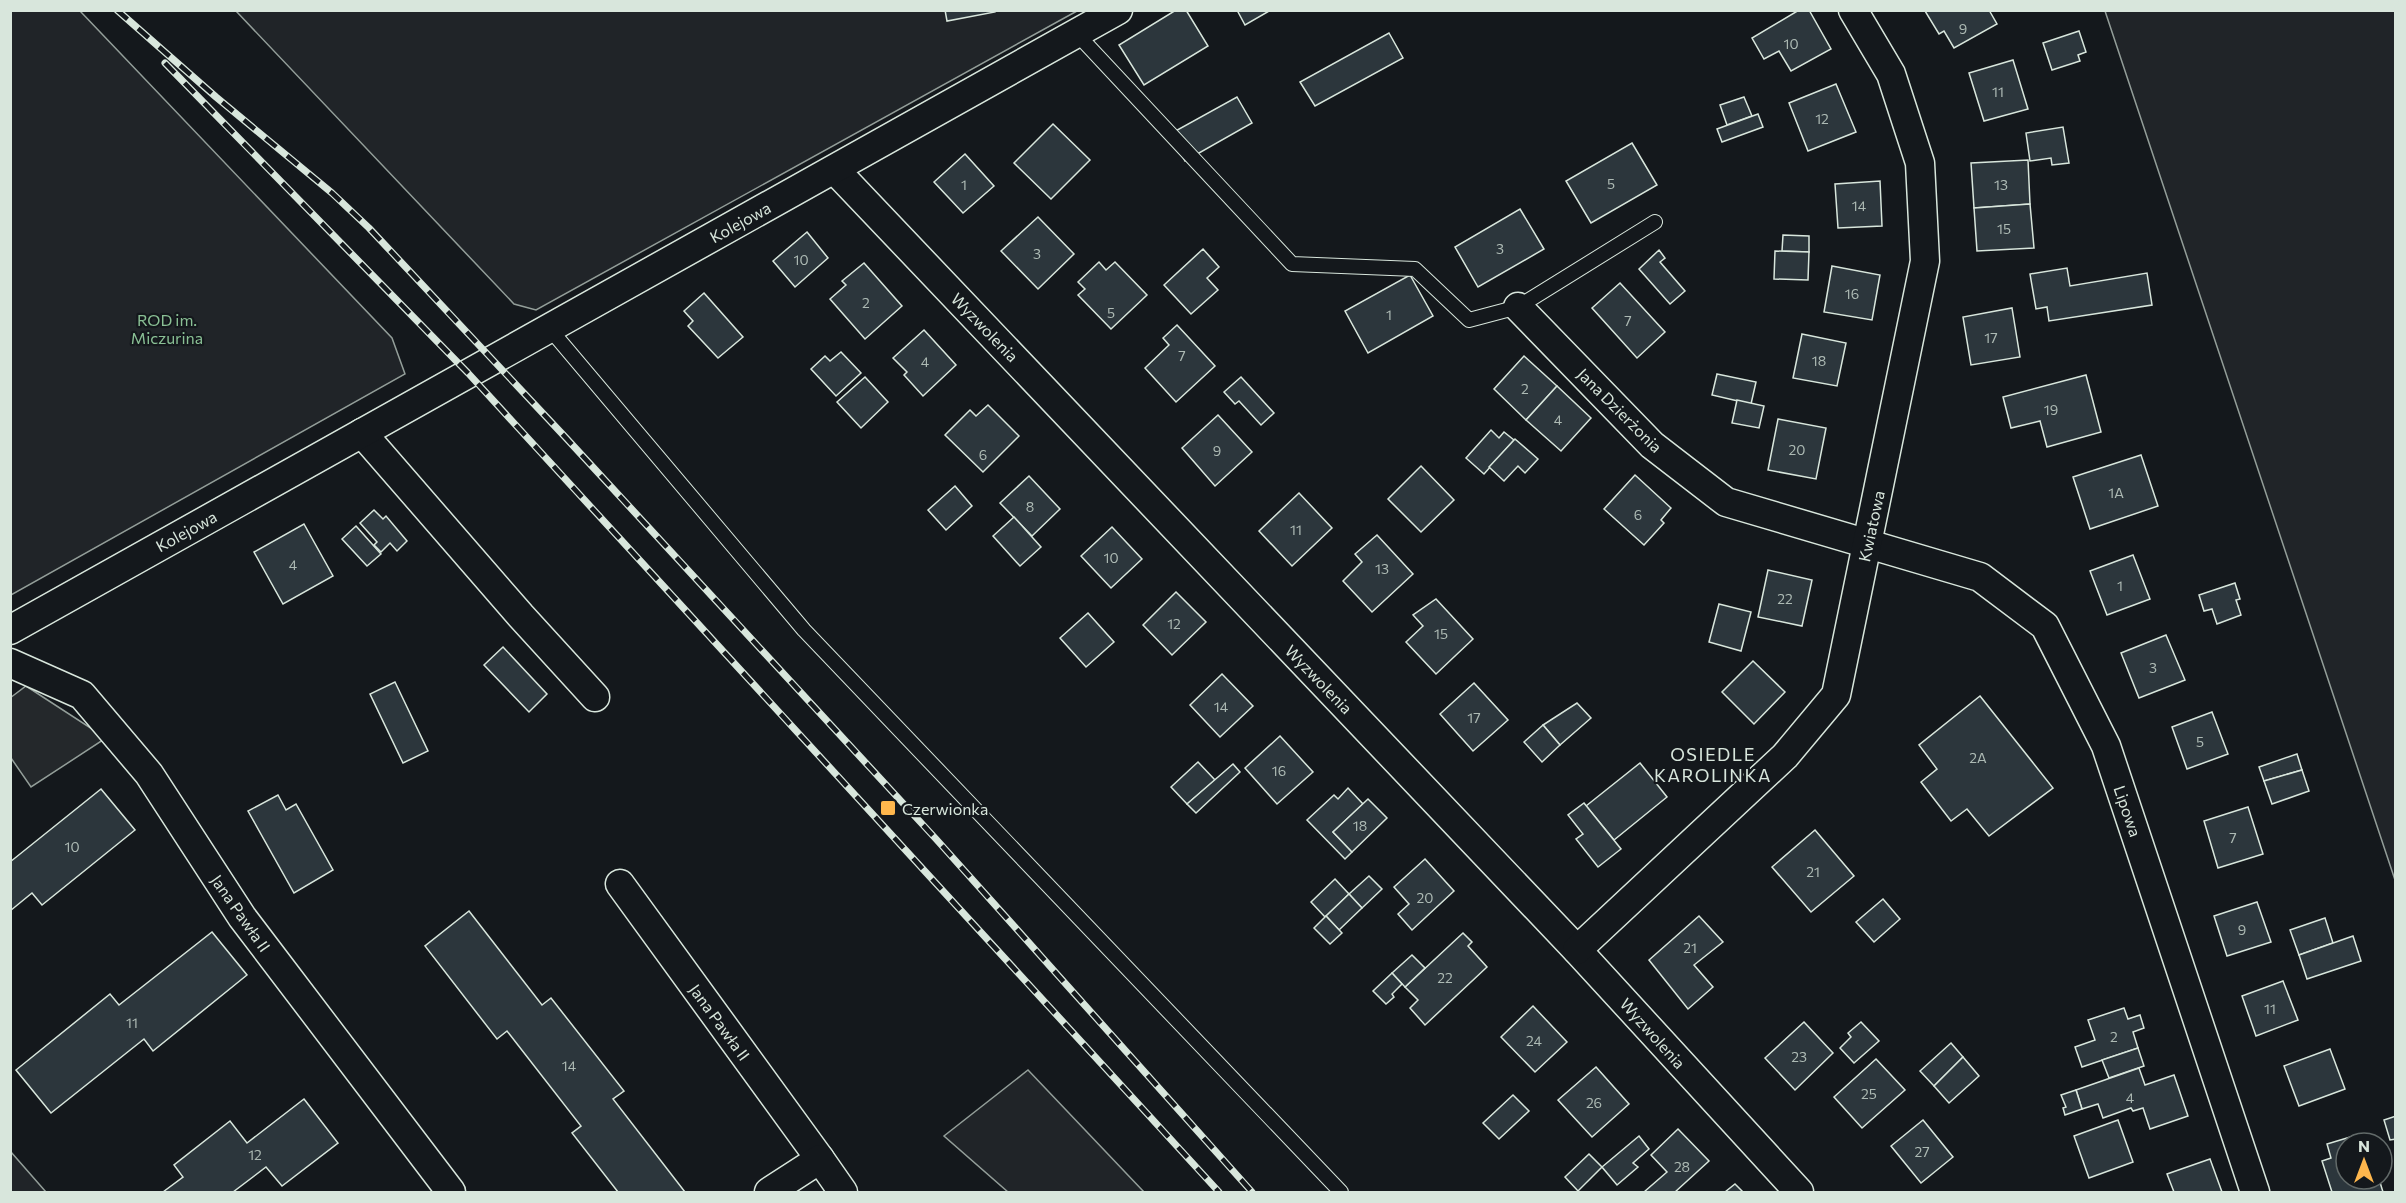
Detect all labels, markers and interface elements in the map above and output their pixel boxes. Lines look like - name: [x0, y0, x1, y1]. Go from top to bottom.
- house number: 9: [1959, 20, 1967, 37]
- house number: 10: [1783, 35, 1799, 52]
- house number: 11: [1992, 83, 2004, 100]
- house number: 12: [1815, 110, 1829, 127]
- house number: 5: [1607, 175, 1615, 192]
- house number: 1: [961, 176, 967, 193]
- house number: 13: [1994, 176, 2008, 193]
- house number: 14: [1852, 197, 1867, 214]
- street label: Kolejowa: [706, 198, 774, 246]
- house number: 15: [1997, 220, 2011, 237]
- house number: 3: [1496, 240, 1504, 257]
- house number: 3: [1033, 245, 1041, 262]
- house number: 10: [793, 251, 809, 268]
- house number: 16: [1845, 285, 1859, 302]
- street label: Wyzwolenia: [948, 289, 1022, 365]
- house number: 2: [862, 294, 870, 311]
- house number: 5: [1107, 304, 1115, 321]
- house number: 1: [1386, 306, 1392, 323]
- park label: ROD im. Miczurina: [131, 310, 203, 347]
- house number: 7: [1624, 312, 1632, 329]
- house number: 17: [1984, 329, 1998, 346]
- house number: 7: [1178, 347, 1186, 364]
- house number: 18: [1812, 352, 1826, 369]
- house number: 4: [921, 353, 930, 370]
- street label: Jana Dzierżonia: [1574, 364, 1666, 456]
- house number: 2: [1521, 380, 1529, 397]
- house number: 19: [2044, 401, 2058, 418]
- house number: 4: [1554, 411, 1563, 428]
- house number: 20: [1789, 441, 1805, 458]
- house number: 9: [1213, 442, 1221, 459]
- house number: 6: [979, 446, 987, 463]
- house number: 1A: [2108, 484, 2124, 501]
- street label: Kwiatowa: [1854, 489, 1888, 563]
- house number: 8: [1026, 498, 1034, 515]
- house number: 6: [1634, 506, 1642, 523]
- street label: Kolejowa: [152, 507, 220, 555]
- house number: 11: [1290, 521, 1302, 538]
- house number: 10: [1103, 549, 1119, 566]
- house number: 4: [289, 556, 298, 573]
- house number: 13: [1375, 560, 1389, 577]
- house number: 1: [2117, 577, 2123, 594]
- house number: 22: [1777, 590, 1793, 607]
- house number: 12: [1167, 615, 1181, 632]
- house number: 15: [1434, 625, 1448, 642]
- street label: Wyzwolenia: [1282, 641, 1356, 717]
- house number: 3: [2149, 659, 2157, 676]
- house number: 14: [1214, 698, 1229, 715]
- house number: 17: [1467, 709, 1481, 726]
- house number: 5: [2196, 733, 2204, 750]
- district label: OSIEDLE KAROLINKA: [1654, 743, 1772, 786]
- house number: 2A: [1969, 749, 1987, 766]
- house number: 16: [1272, 762, 1286, 779]
- street label: Lipowa: [2110, 783, 2146, 839]
- marker: Czerwionka: [879, 799, 897, 817]
- place label: Czerwionka: [902, 799, 988, 818]
- house number: 18: [1353, 817, 1367, 834]
- house number: 7: [2229, 829, 2237, 846]
- house number: 10: [64, 838, 80, 855]
- house number: 21: [1806, 863, 1820, 880]
- street label: Jana Pawła II: [207, 871, 275, 955]
- house number: 20: [1417, 889, 1433, 906]
- house number: 9: [2238, 921, 2246, 938]
- house number: 21: [1683, 939, 1697, 956]
- house number: 22: [1437, 969, 1453, 986]
- street label: Jana Pawła II: [686, 980, 754, 1064]
- street label: Wyzwolenia: [1616, 994, 1690, 1072]
- house number: 11: [2264, 1000, 2276, 1017]
- house number: 11: [126, 1014, 138, 1031]
- house number: 2: [2110, 1028, 2118, 1045]
- house number: 24: [1526, 1032, 1543, 1049]
- house number: 23: [1791, 1048, 1807, 1065]
- house number: 14: [562, 1057, 577, 1074]
- house number: 25: [1861, 1085, 1877, 1102]
- house number: 4: [2126, 1089, 2135, 1106]
- house number: 26: [1586, 1094, 1602, 1111]
- north arrow: [2334, 1131, 2394, 1191]
- text: N: [2358, 1136, 2370, 1155]
- house number: 27: [1914, 1143, 1930, 1160]
- house number: 12: [248, 1146, 262, 1163]
- house number: 28: [1674, 1158, 1690, 1175]

